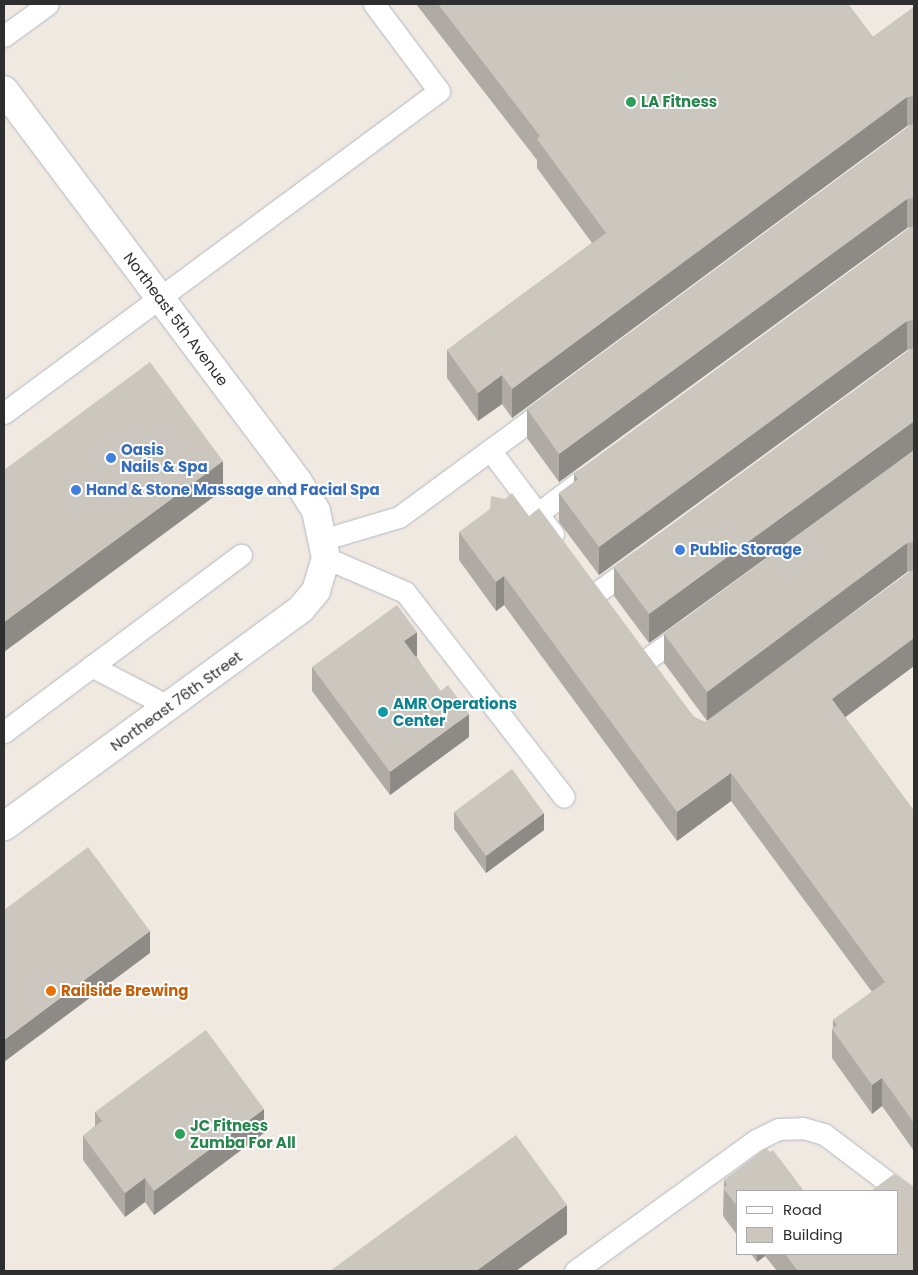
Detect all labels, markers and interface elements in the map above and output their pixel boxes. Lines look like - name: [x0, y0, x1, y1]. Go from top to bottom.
- place label: LA Fitness: [641, 93, 717, 111]
- marker: LA Fitness: [625, 96, 637, 108]
- street label: Northeast 5th Avenue: [120, 249, 232, 389]
- place label: Oasis Nails & Spa: [121, 440, 208, 475]
- marker: Oasis Nails & Spa: [105, 452, 117, 464]
- place label: Hand & Stone Massage and Facial Spa: [86, 481, 380, 499]
- marker: Hand & Stone Massage and Facial Spa: [70, 484, 82, 496]
- place label: Public Storage: [690, 541, 802, 559]
- marker: Public Storage: [674, 544, 686, 556]
- street label: Northeast 76th Street: [107, 647, 245, 755]
- place label: AMR Operations Center: [393, 694, 517, 729]
- marker: AMR Operations Center: [377, 706, 389, 718]
- place label: Railside Brewing: [61, 982, 188, 1000]
- marker: Railside Brewing: [45, 985, 57, 997]
- place label: JC Fitness Zumba For All: [190, 1116, 296, 1151]
- marker: JC Fitness Zumba For All: [174, 1128, 186, 1140]
- legend: [736, 1190, 898, 1255]
- text: Road: [783, 1199, 822, 1220]
- text: Building: [783, 1224, 843, 1245]

